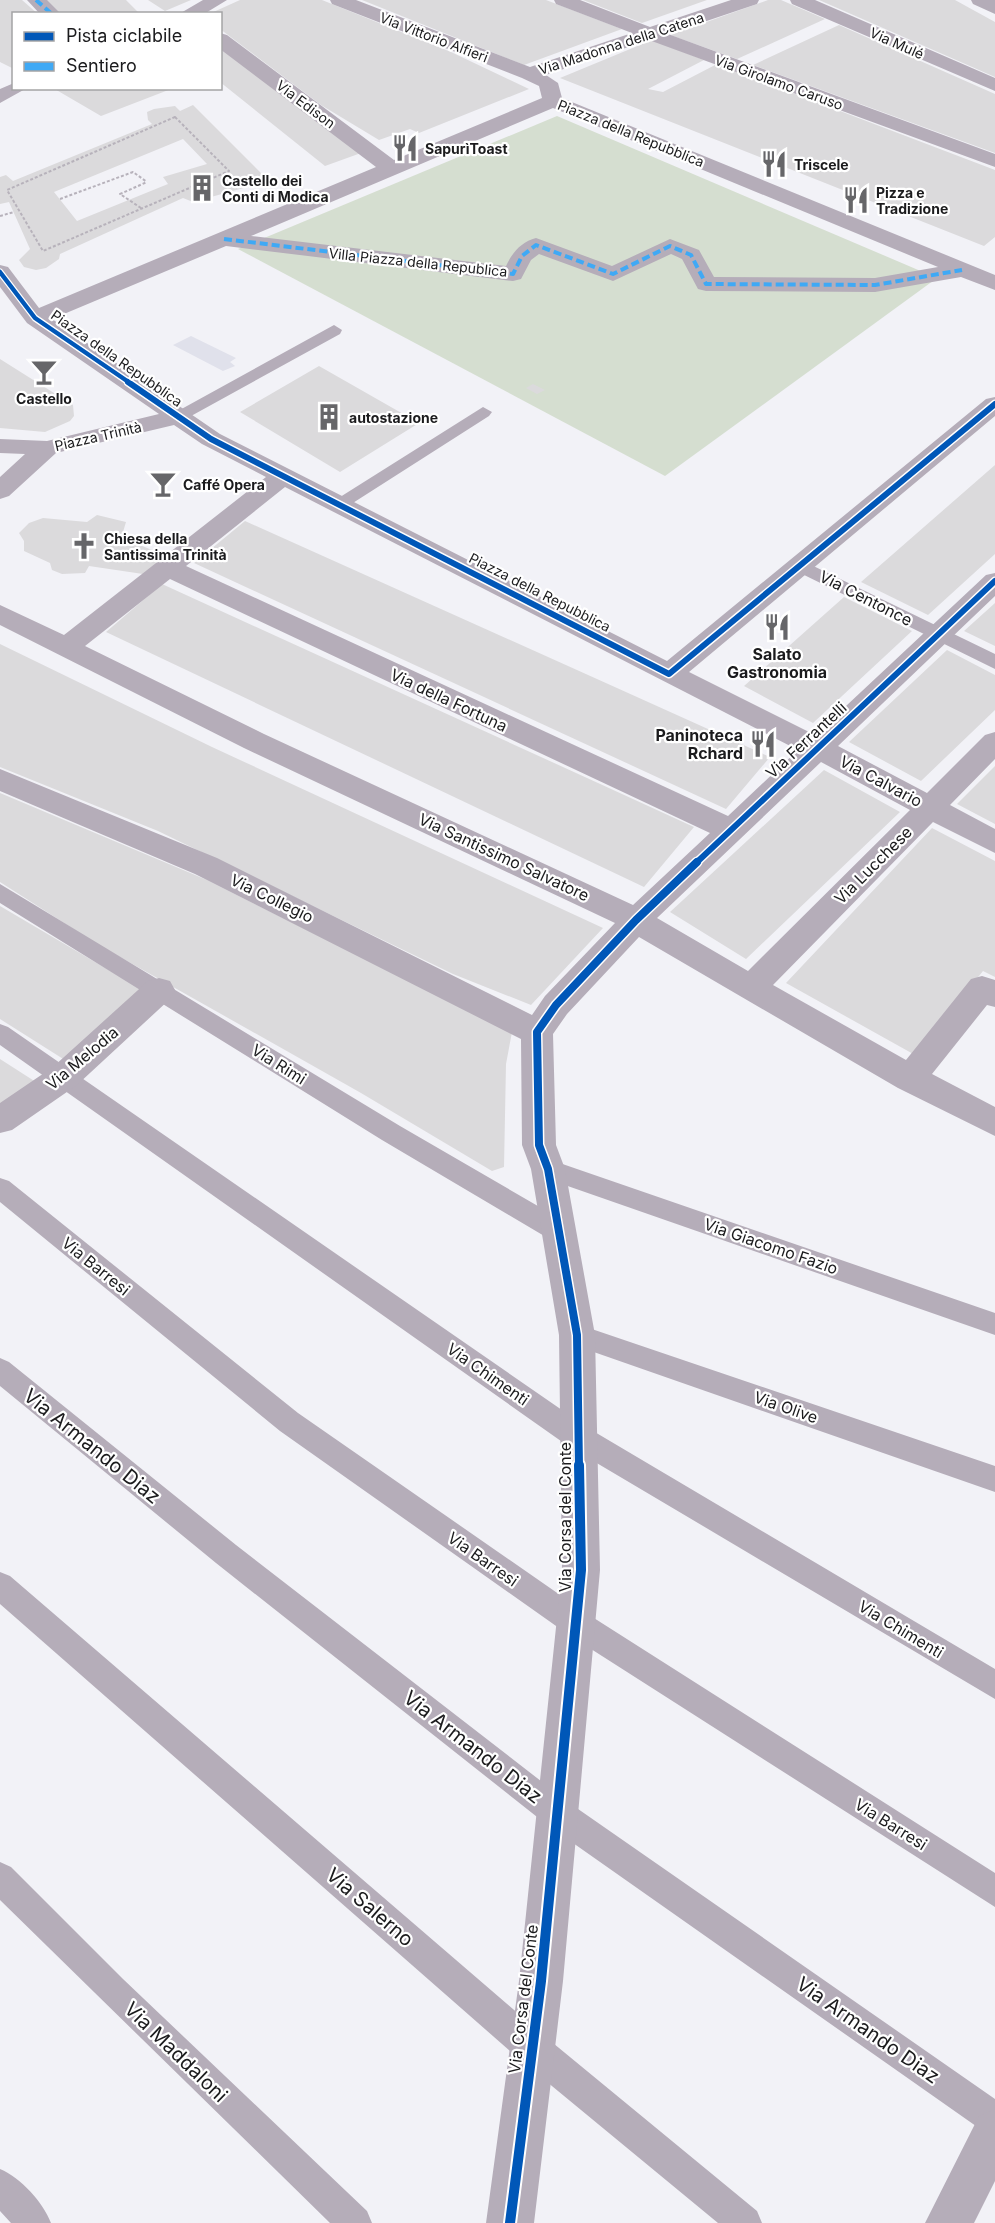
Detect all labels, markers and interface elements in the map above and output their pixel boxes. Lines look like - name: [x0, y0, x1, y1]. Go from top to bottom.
- street label: Via Vittorio Alfieri: [377, 8, 491, 66]
- street label: Via Madonna della Catena: [536, 8, 706, 78]
- legend: [12, 12, 222, 90]
- street label: Via Mulé: [867, 24, 927, 62]
- text: Pista ciclabile: [66, 25, 182, 46]
- street label: Via Girolamo Caruso: [712, 51, 846, 113]
- text: Sentiero: [66, 55, 137, 76]
- street label: Via Edison: [273, 76, 339, 132]
- street label: Piazza della Repubblica: [555, 96, 707, 170]
- restaurant icon: SapurìToast: [390, 133, 420, 163]
- place label: SapurìToast: [425, 140, 508, 157]
- restaurant icon: Triscele: [759, 149, 789, 179]
- place label: Triscele: [794, 156, 849, 173]
- place label: Castello dei Conti di Modica: [222, 172, 329, 205]
- building icon: Castello dei Conti di Modica: [187, 173, 217, 203]
- place label: Pizza e Tradizione: [876, 184, 948, 217]
- restaurant icon: Pizza e Tradizione: [841, 185, 871, 215]
- street label: Villa Piazza della Republica: [328, 244, 508, 280]
- street label: Piazza della Repubblica: [48, 306, 186, 410]
- bar icon: Castello: [29, 357, 59, 387]
- place label: Castello: [16, 390, 72, 407]
- building icon: autostazione: [314, 402, 344, 432]
- place label: autostazione: [349, 409, 438, 426]
- street label: Piazza Trinità: [53, 418, 143, 454]
- bar icon: Caffé Opera: [148, 469, 178, 499]
- place label: Caffé Opera: [183, 476, 265, 493]
- place label: Chiesa della Santissima Trinità: [104, 530, 227, 563]
- church icon: Chiesa della Santissima Trinità: [69, 531, 99, 561]
- street label: Piazza della Repubblica: [466, 549, 614, 635]
- street label: Via Centonce: [816, 566, 916, 630]
- restaurant icon: Salato Gastronomia: [762, 612, 792, 642]
- place label: Salato Gastronomia: [727, 644, 827, 682]
- street label: Via della Fortuna: [387, 664, 511, 736]
- street label: Via Ferrantelli: [761, 697, 851, 783]
- place label: Paninoteca Rchard: [655, 725, 743, 763]
- restaurant icon: Paninoteca Rchard: [748, 729, 778, 759]
- street label: Via Calvario: [836, 751, 926, 811]
- street label: Via Santissimo Salvatore: [416, 809, 592, 905]
- street label: Via Lucchese: [830, 822, 916, 908]
- street label: Via Collegio: [227, 869, 317, 927]
- street label: Via Melodia: [42, 1022, 122, 1094]
- street label: Via Rimi: [248, 1039, 310, 1089]
- street label: Via Giacomo Fazio: [701, 1214, 841, 1278]
- street label: Via Barresi: [58, 1233, 134, 1299]
- street label: Via Chimenti: [443, 1338, 533, 1410]
- street label: Via Armando Diaz: [19, 1383, 165, 1509]
- street label: Via Olive: [751, 1387, 821, 1427]
- street label: Via Corsa del Conte: [555, 1442, 575, 1592]
- street label: Via Barresi: [444, 1527, 522, 1591]
- street label: Via Chimenti: [855, 1596, 947, 1662]
- street label: Via Armando Diaz: [399, 1685, 547, 1809]
- street label: Via Barresi: [851, 1794, 931, 1854]
- street label: Via Salerno: [321, 1863, 419, 1951]
- street label: Via Corsa del Conte: [504, 1923, 542, 2075]
- street label: Via Armando Diaz: [792, 1972, 944, 2088]
- street label: Via Maddaloni: [119, 1997, 233, 2107]

